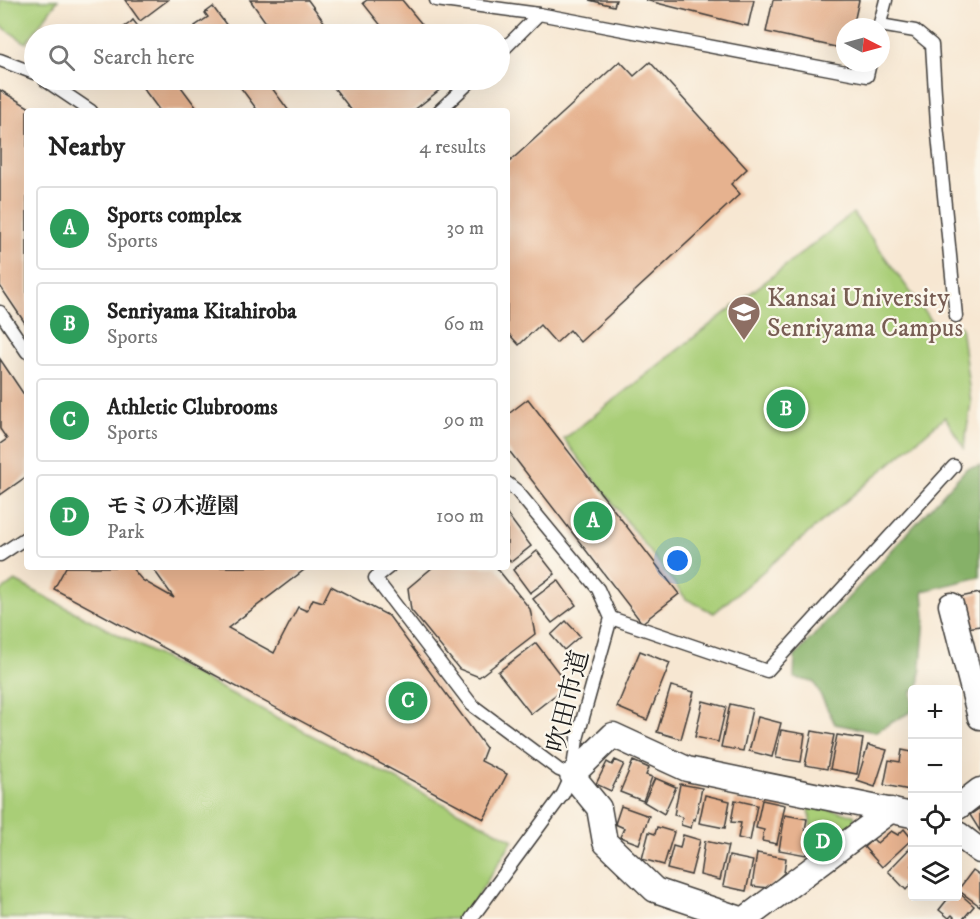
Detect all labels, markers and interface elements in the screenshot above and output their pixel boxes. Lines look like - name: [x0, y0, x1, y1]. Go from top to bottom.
- north arrow: [836, 18, 890, 72]
- search box: [24, 24, 510, 90]
- icon: search: [45, 41, 78, 74]
- text: Search here: [93, 44, 195, 71]
- text: Nearby: [48, 131, 125, 164]
- text: 4 results: [419, 135, 486, 160]
- text: Sports complex: [107, 202, 242, 229]
- text: A: [63, 216, 76, 241]
- text: 30 m: [446, 216, 484, 241]
- text: Sports: [107, 229, 158, 254]
- place label: Kansai University Senriyama Campus: [767, 282, 963, 345]
- school or university icon: Kansai University Senriyama Campus: [726, 294, 762, 341]
- text: Senriyama Kitahiroba: [107, 298, 297, 325]
- text: B: [63, 312, 76, 337]
- text: 60 m: [444, 312, 484, 337]
- text: Sports: [107, 325, 158, 350]
- pin: B: [766, 386, 806, 432]
- text: Athletic Clubrooms: [107, 394, 278, 421]
- text: C: [63, 408, 76, 433]
- text: 90 m: [444, 408, 484, 433]
- text: Sports: [107, 421, 158, 446]
- text: モミの木遊園: [107, 493, 239, 520]
- pin: A: [574, 498, 612, 544]
- text: D: [62, 504, 77, 529]
- text: 100 m: [436, 504, 484, 529]
- text: Park: [107, 520, 144, 545]
- your location: [663, 546, 692, 575]
- street label: 吹田市道: [540, 647, 597, 756]
- pin: C: [388, 678, 428, 724]
- map controls: [908, 685, 962, 901]
- button: +: [908, 685, 962, 739]
- button: −: [908, 739, 962, 793]
- button: locate: [908, 793, 962, 847]
- pin: D: [804, 820, 842, 864]
- button: layers: [908, 847, 962, 901]

